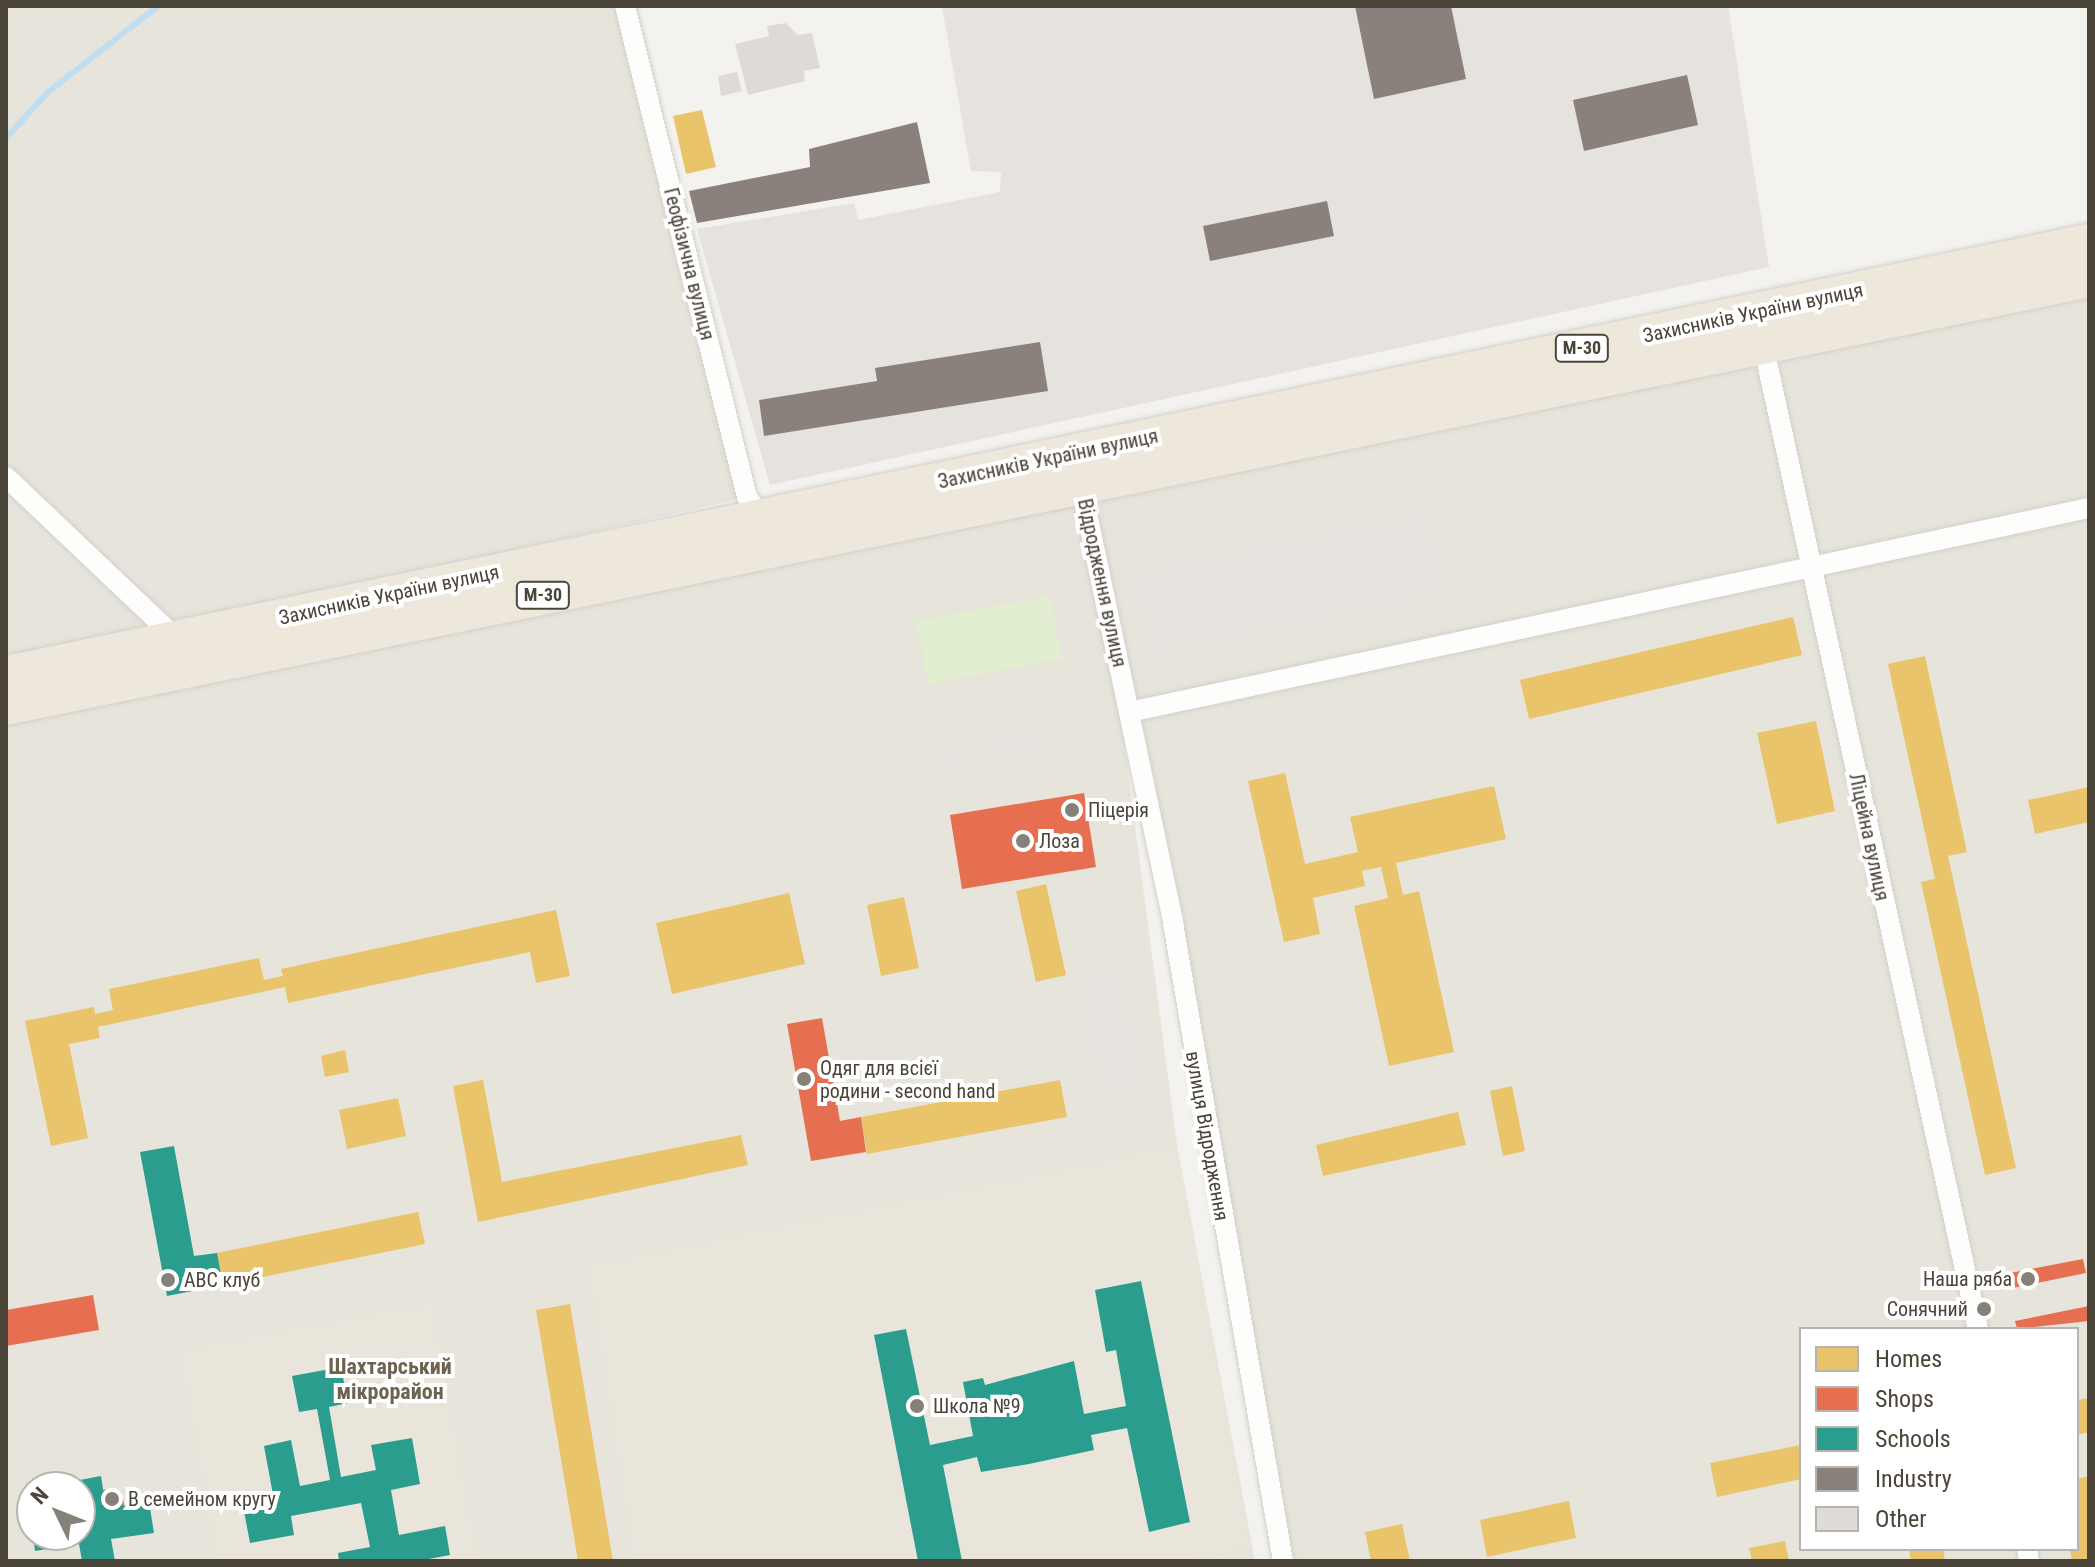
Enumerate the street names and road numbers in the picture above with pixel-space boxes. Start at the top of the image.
street label: Геофізична вулиця [658,185,720,343]
street label: Захисників України вулиця [1641,278,1865,348]
road number: М-30 [1554,334,1610,362]
street label: Захисників України вулиця [936,424,1160,494]
street label: Відродження вулиця [1072,497,1132,669]
street label: Захисників України вулиця [277,560,501,630]
road number: М-30 [515,581,571,609]
street label: Ліцейна вулиця [1844,771,1894,903]
street label: вулиця Відродження [1180,1049,1234,1223]

